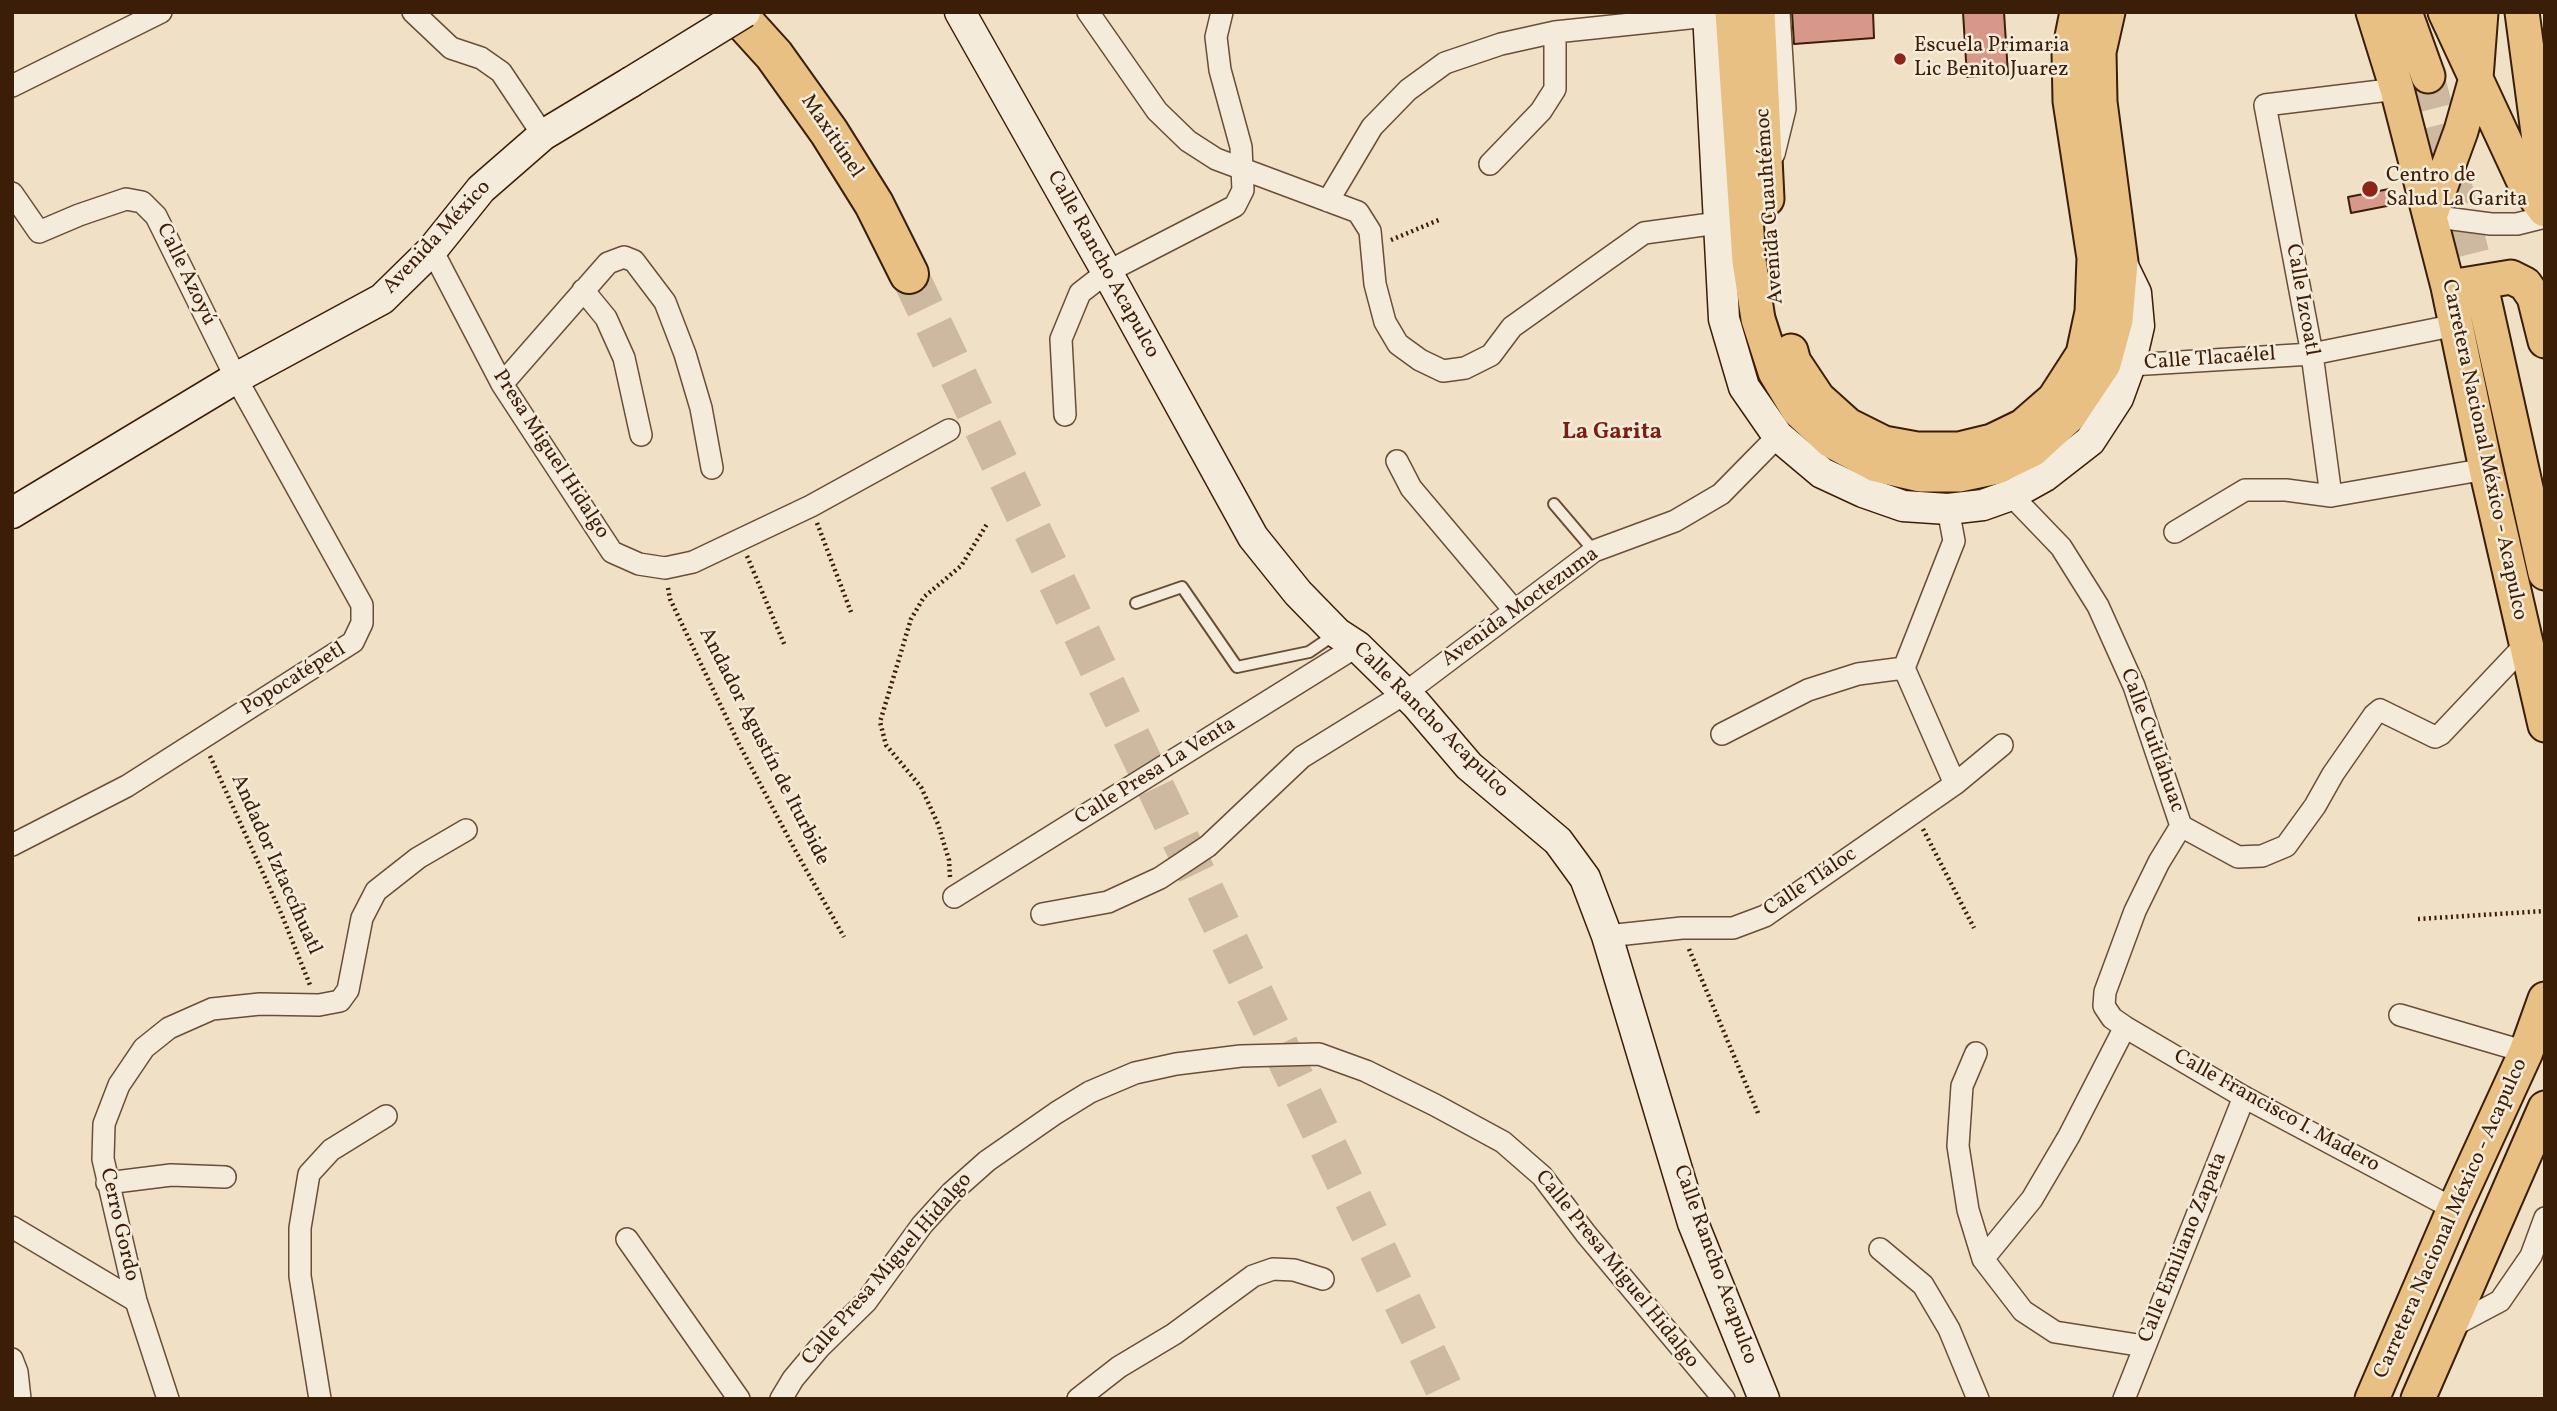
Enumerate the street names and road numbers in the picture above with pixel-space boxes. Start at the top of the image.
street label: Maxitúnel [794,91,868,183]
street label: Avenida Cuauhtémoc [1752,107,1790,305]
street label: Calle Rancho Acapulco [1040,167,1164,363]
street label: Avenida México [379,176,497,300]
street label: Calle Azoyú [149,220,221,330]
street label: Calle Izcoatl [2279,242,2323,358]
street label: Carretera Nacional México - Acapulco [2435,277,2531,623]
street label: Calle Tlacaélel [2143,343,2277,377]
street label: Presa Miguel Hidalgo [486,366,614,544]
street label: Avenida Moctezuma [1438,543,1604,673]
street label: Andador Agustín de Iturbide [692,624,834,870]
street label: Popocatépetl [237,638,351,722]
street label: Calle Rancho Acapulco [1347,638,1513,804]
street label: Calle Cuitláhuac [2113,666,2189,816]
street label: Calle Presa La Venta [1071,712,1241,832]
street label: Andador Iztaccíhuatl [224,771,326,959]
street label: Calle Tláloc [1760,843,1862,923]
street label: Calle Francisco I. Madero [2169,1045,2383,1179]
street label: Carretera Nacional México - Acapulco [2370,1055,2534,1383]
street label: Calle Emiliano Zapata [2134,1149,2234,1347]
street label: Calle Rancho Acapulco [1666,1162,1762,1368]
street label: Cerro Gordo [93,1166,143,1284]
street label: Calle Presa Miguel Hidalgo [1528,1166,1704,1374]
street label: Calle Presa Miguel Hidalgo [797,1169,979,1371]

